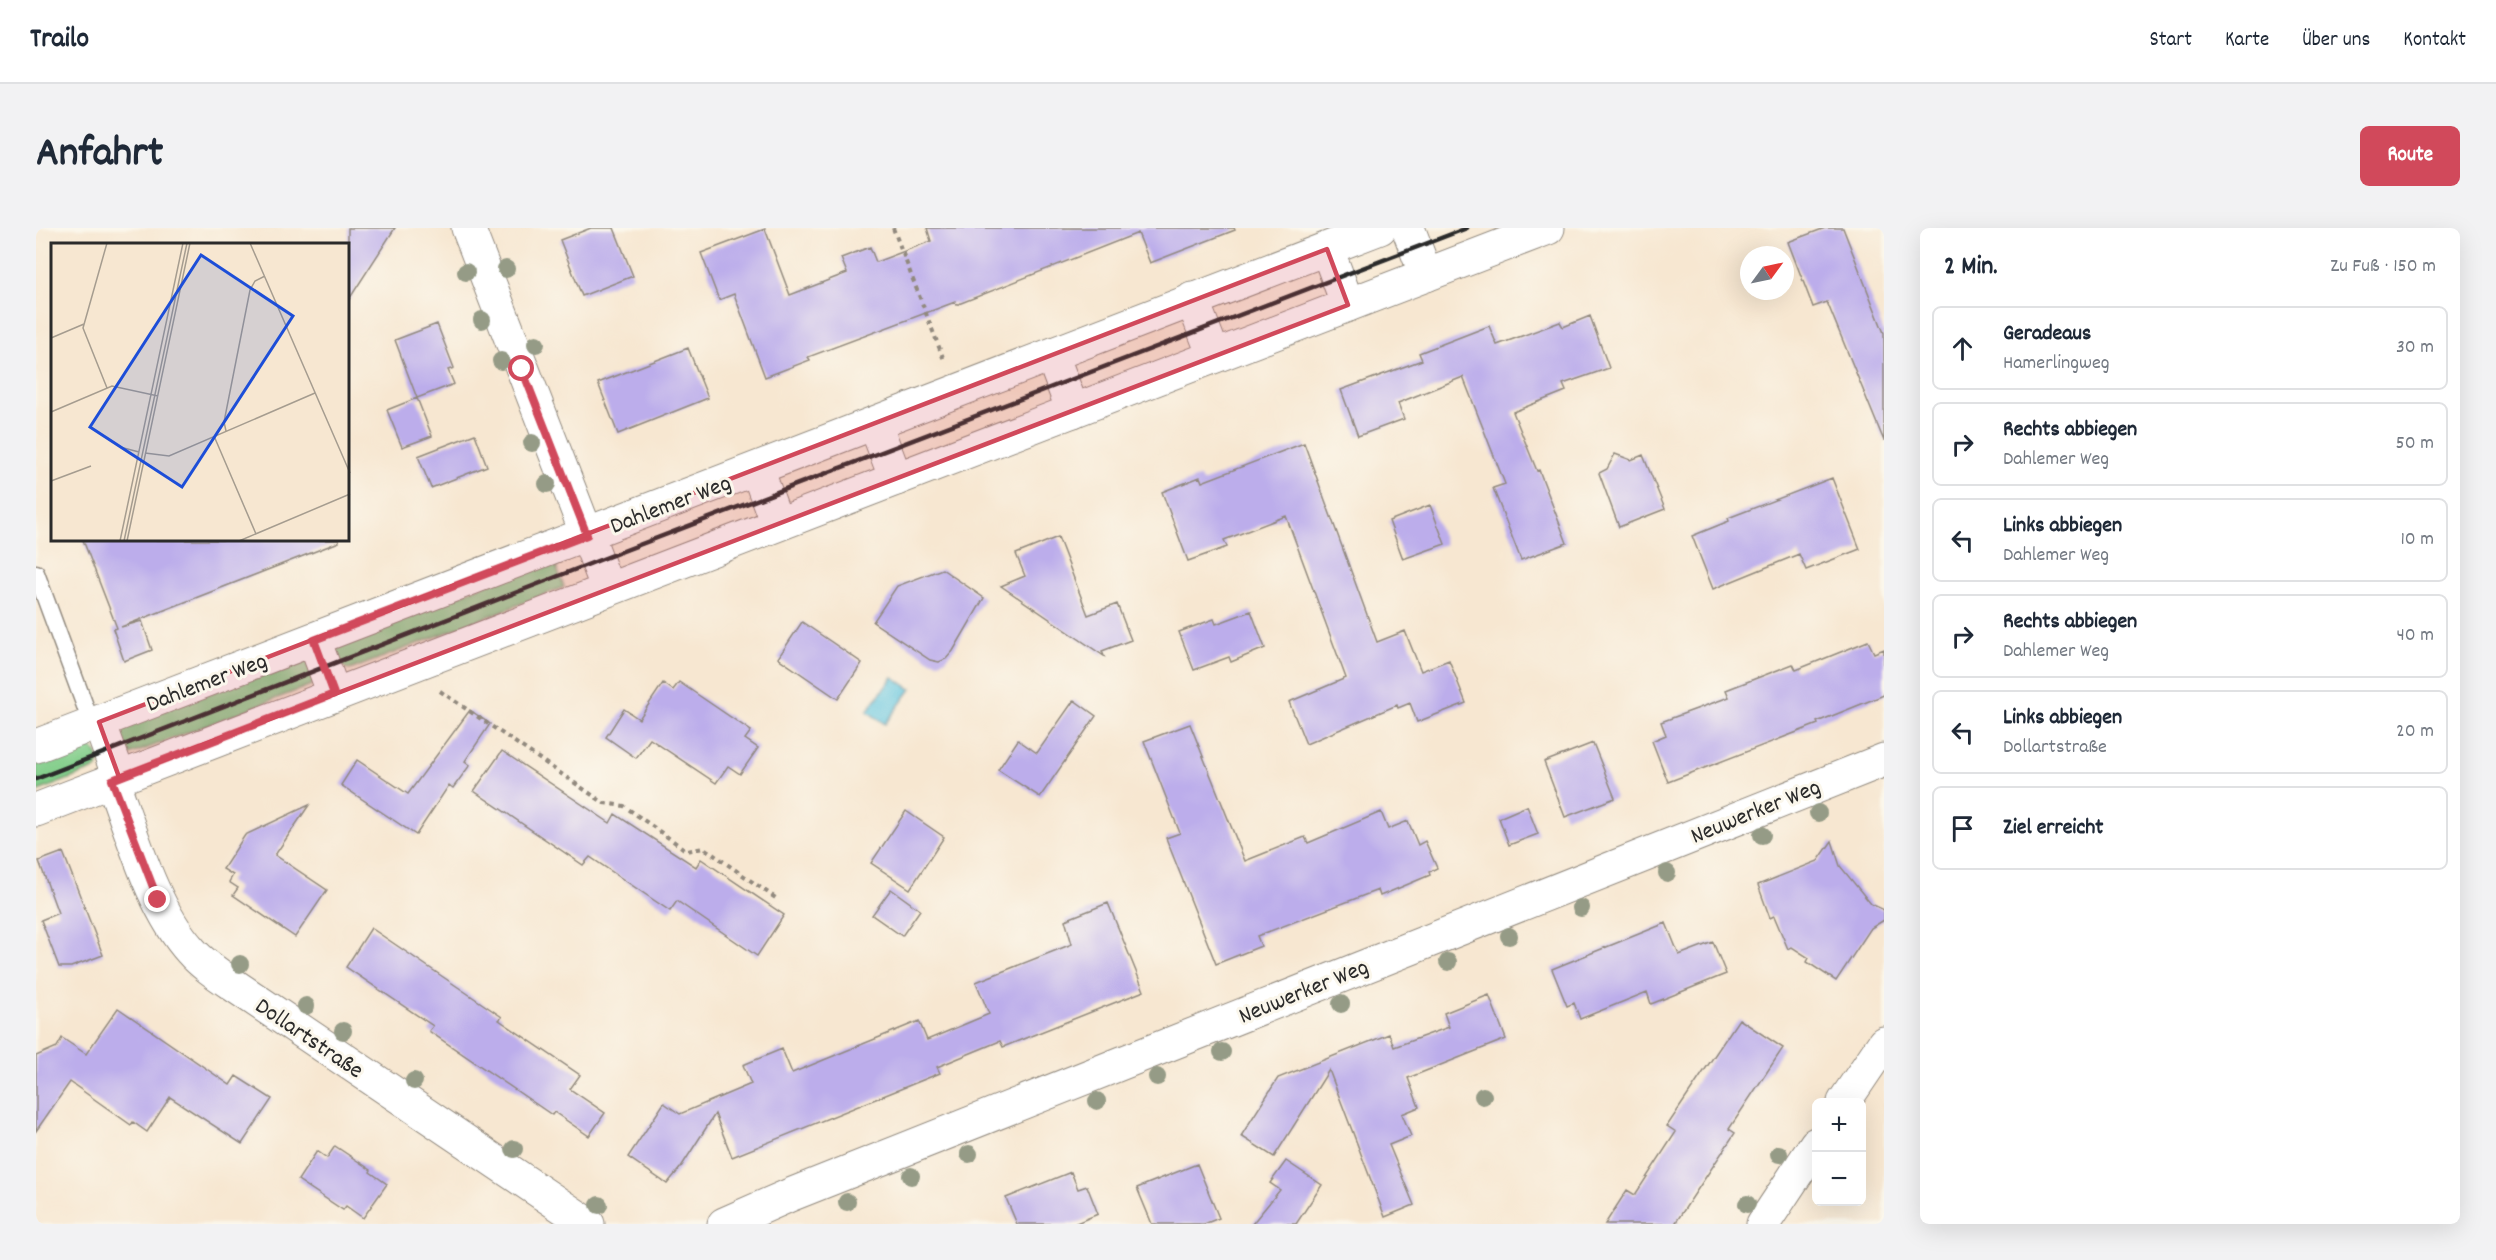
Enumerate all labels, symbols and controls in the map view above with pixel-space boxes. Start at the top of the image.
text: Trailo [30,21,89,61]
text: Start [2150,26,2192,56]
text: Karte [2225,26,2269,56]
text: Über uns [2302,26,2370,56]
text: Kontakt [2403,26,2466,56]
text: Anfahrt [36,126,163,186]
button: Route [2360,126,2460,186]
inset map [51,243,350,542]
north arrow [1740,246,1794,300]
text: 2 Min. [1944,249,1998,286]
text: Zu Fuß · 150 m [2330,253,2436,281]
text: Geradeaus [2003,319,2091,350]
icon: ahead [1946,332,1979,365]
text: 30 m [2396,334,2434,362]
text: Hamerlingweg [2003,350,2109,378]
route start [508,355,534,381]
text: Rechts abbiegen [2003,415,2137,446]
icon: right [1946,428,1979,461]
text: 50 m [2396,430,2434,458]
text: Dahlemer Weg [2003,446,2109,474]
street label: Dahlemer Weg [606,467,737,544]
text: Links abbiegen [2003,511,2122,542]
icon: left [1946,524,1979,557]
text: 10 m [2400,526,2434,554]
text: Dahlemer Weg [2003,542,2109,570]
text: Rechts abbiegen [2003,607,2137,638]
icon: right [1946,620,1979,653]
text: 40 m [2396,622,2434,650]
text: Dahlemer Weg [2003,638,2109,666]
street label: Dahlemer Weg [142,645,273,722]
text: Links abbiegen [2003,703,2122,734]
icon: left [1946,716,1979,749]
text: 20 m [2396,718,2434,746]
text: Dollartstraße [2003,734,2107,762]
street label: Neuwerker Weg [1686,771,1826,854]
icon: arrive [1946,812,1979,845]
text: Ziel erreicht [2003,813,2103,844]
route end [144,886,170,912]
street label: Neuwerker Weg [1234,951,1374,1034]
street label: Dollartstraße [247,991,369,1088]
map controls [1812,1098,1866,1206]
button: + [1812,1098,1866,1152]
button: − [1812,1152,1866,1206]

